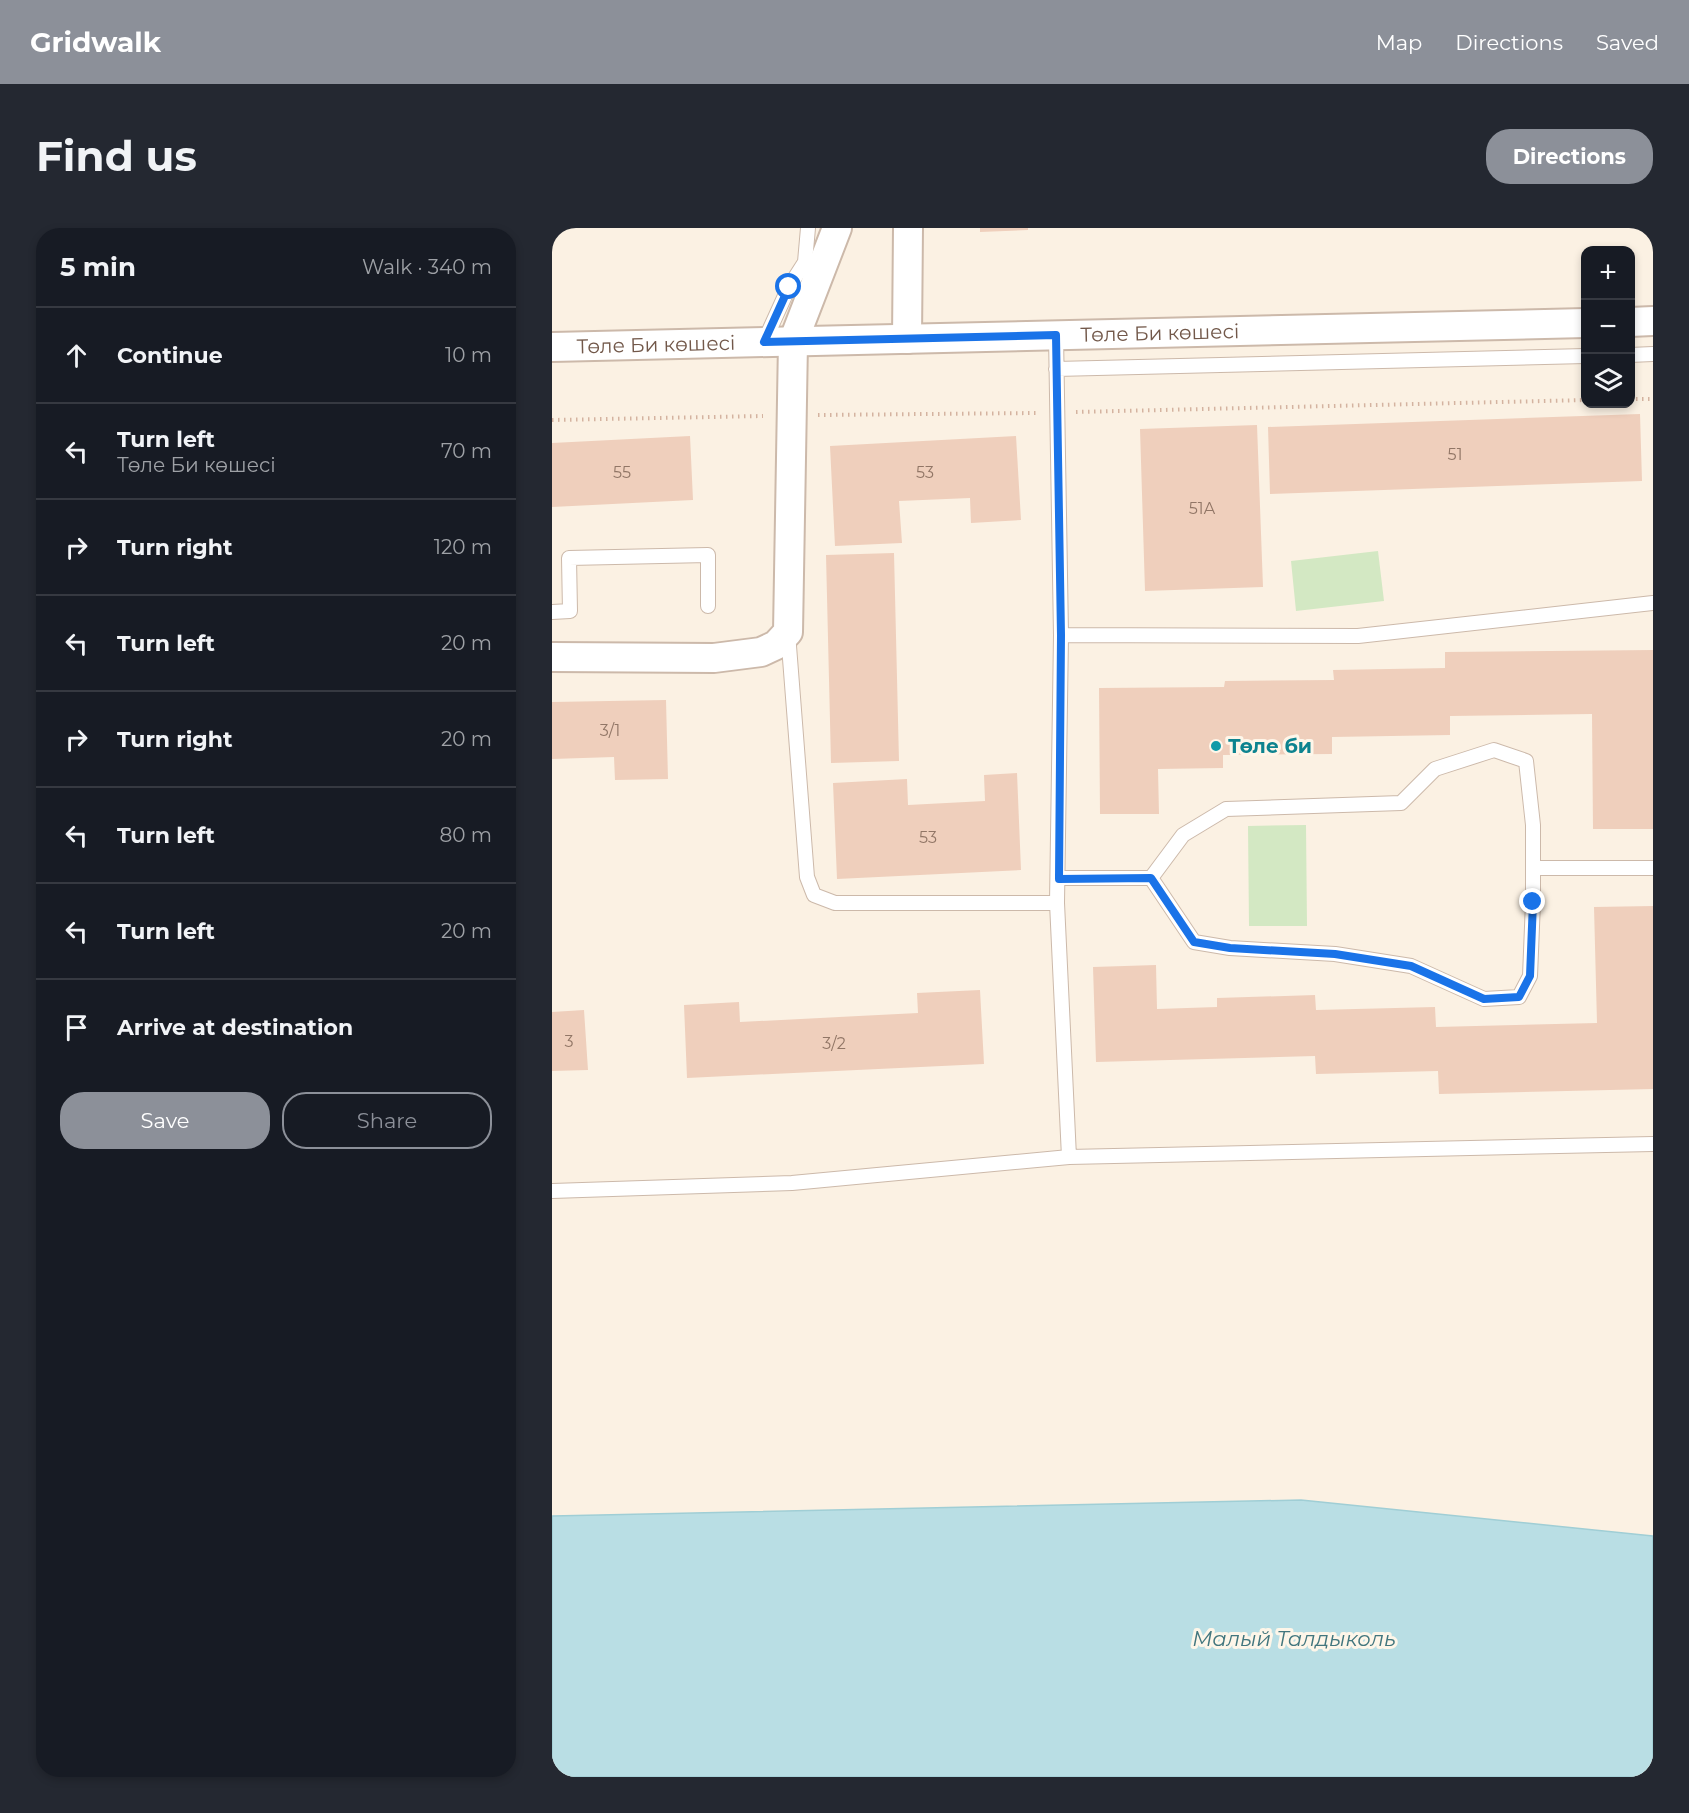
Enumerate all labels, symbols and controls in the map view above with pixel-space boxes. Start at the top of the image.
text: Gridwalk [30,25,161,59]
text: Map [1376,30,1422,55]
text: Directions [1455,30,1563,55]
text: Saved [1596,30,1659,55]
button: Directions [1486,129,1653,184]
text: Find us [36,130,197,182]
map controls [1581,246,1635,408]
button: + [1581,246,1635,300]
text: 5 min [60,251,136,283]
text: Walk · 340 m [362,255,492,279]
route start [775,273,801,299]
button: − [1581,300,1635,354]
street label: Төле Би көшесі [1080,319,1240,347]
street label: Төле Би көшесі [576,331,736,358]
icon: ahead [60,339,93,372]
text: Continue [117,342,223,369]
text: 10 m [445,343,492,367]
button: layers [1581,354,1635,408]
text: Turn left [117,426,215,453]
icon: left [60,435,93,468]
text: 70 m [441,439,492,463]
house number: 51 [1448,445,1462,464]
text: Төле Би көшесі [117,453,276,477]
house number: 55 [613,463,631,482]
house number: 53 [916,463,934,482]
house number: 51А [1189,499,1215,518]
icon: right [60,531,93,564]
text: Turn right [117,534,232,561]
text: 120 m [434,535,492,559]
icon: left [60,627,93,660]
text: Turn left [117,630,215,657]
text: 20 m [441,631,492,655]
house number: 3/1 [600,721,620,740]
icon: right [60,723,93,756]
text: Turn right [117,726,232,753]
text: 20 m [441,727,492,751]
place label: Төле би [1228,734,1312,758]
marker: Төле би [1209,739,1223,753]
icon: left [60,819,93,852]
text: Turn left [117,822,215,849]
text: 80 m [440,823,492,847]
house number: 53 [919,828,937,847]
route end [1519,888,1545,914]
icon: left [60,915,93,948]
text: Turn left [117,918,215,945]
text: 20 m [441,919,492,943]
icon: arrive [60,1011,93,1044]
text: Arrive at destination [117,1014,353,1041]
house number: 3 [564,1032,574,1051]
house number: 3/2 [822,1034,846,1053]
button: Save [60,1092,270,1149]
button: Share [282,1092,492,1149]
water label: Малый Талдыколь [1192,1626,1396,1651]

